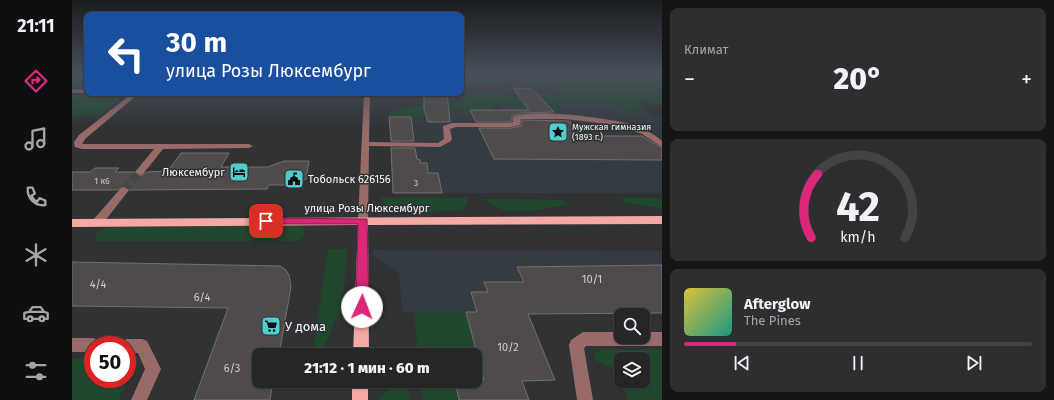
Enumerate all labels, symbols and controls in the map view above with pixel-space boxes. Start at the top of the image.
text: 21:11 [17,15,55,37]
text: 30 m [166,26,227,59]
icon: left [100,28,152,80]
text: Климат [684,42,728,57]
text: улица Розы Люксембург [166,60,371,82]
text: 20° [833,61,883,97]
text: − [684,66,695,93]
text: + [1021,66,1032,93]
icon: directions [22,67,50,95]
place icon: Мужская гимназия (1893 г.) [547,121,569,143]
place label: Мужская гимназия (1893 г.) [572,122,651,142]
icon: music [22,125,50,153]
hotel icon: Люксембург [228,161,250,183]
place label: Люксембург [162,166,225,179]
public building icon: Тобольск 626156 [283,168,305,190]
place label: Тобольск 626156 [308,173,391,186]
house number: 1 к6 [94,176,110,186]
house number: 3 [414,178,418,188]
text: 42 [836,182,880,232]
icon: phone [22,183,50,211]
street label: улица Розы Люксембург [304,202,430,215]
pin [249,204,283,238]
icon: arrive [255,210,277,232]
text: km/h [840,229,876,246]
icon: climate [22,241,50,269]
house number: 10/1 [582,273,602,286]
house number: 4/4 [90,278,106,291]
position arrow [341,286,383,328]
house number: 6/4 [194,291,210,304]
text: Afterglow [744,295,810,313]
icon: car [22,299,50,327]
map controls [614,308,650,388]
button: search [614,308,650,344]
text: The Pines [744,313,801,328]
supermarket icon: У дома [260,315,282,337]
place label: У дома [285,319,326,334]
speed limit sign: 50 [84,336,136,388]
house number: 10/2 [497,341,519,354]
button: layers [614,352,650,388]
icon: previous [731,352,753,374]
icon: pause [847,352,869,374]
icon: next [963,352,985,374]
icon: filters [22,357,50,385]
text: 21:12 · 1 мин · 60 m [304,359,430,377]
house number: 6/3 [224,362,240,375]

